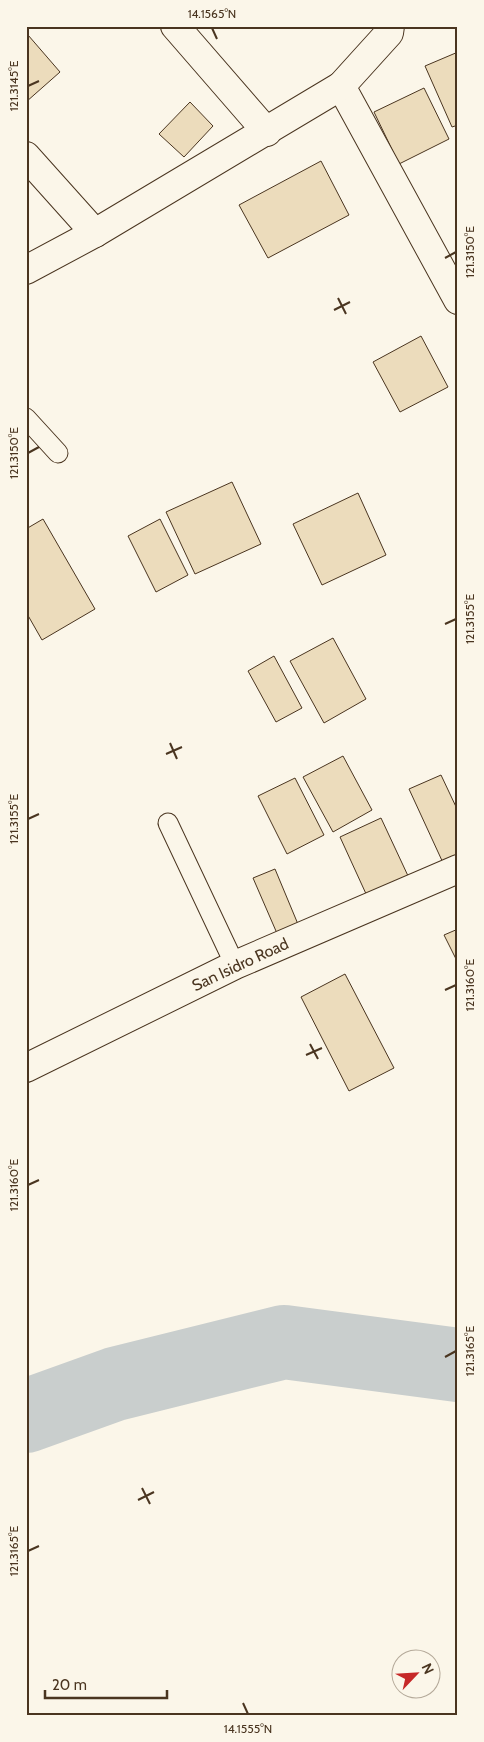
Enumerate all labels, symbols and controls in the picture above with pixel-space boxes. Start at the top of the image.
text: 14.1565°N [188,6,236,21]
text: 121.3145°E [6,60,21,111]
text: 121.3150°E [462,226,477,278]
text: 121.3150°E [6,427,21,479]
text: 121.3155°E [462,594,477,644]
text: 121.3155°E [6,794,21,844]
street label: San Isidro Road [189,934,292,995]
text: 121.3160°E [462,958,477,1011]
text: 121.3160°E [6,1158,21,1211]
text: 121.3165°E [462,1325,477,1376]
text: 121.3165°E [6,1525,21,1576]
north arrow [392,1650,442,1700]
text: N [418,1660,438,1677]
scale bar [45,1667,168,1699]
text: 20 m [52,1676,87,1694]
text: 14.1555°N [224,1721,272,1736]

